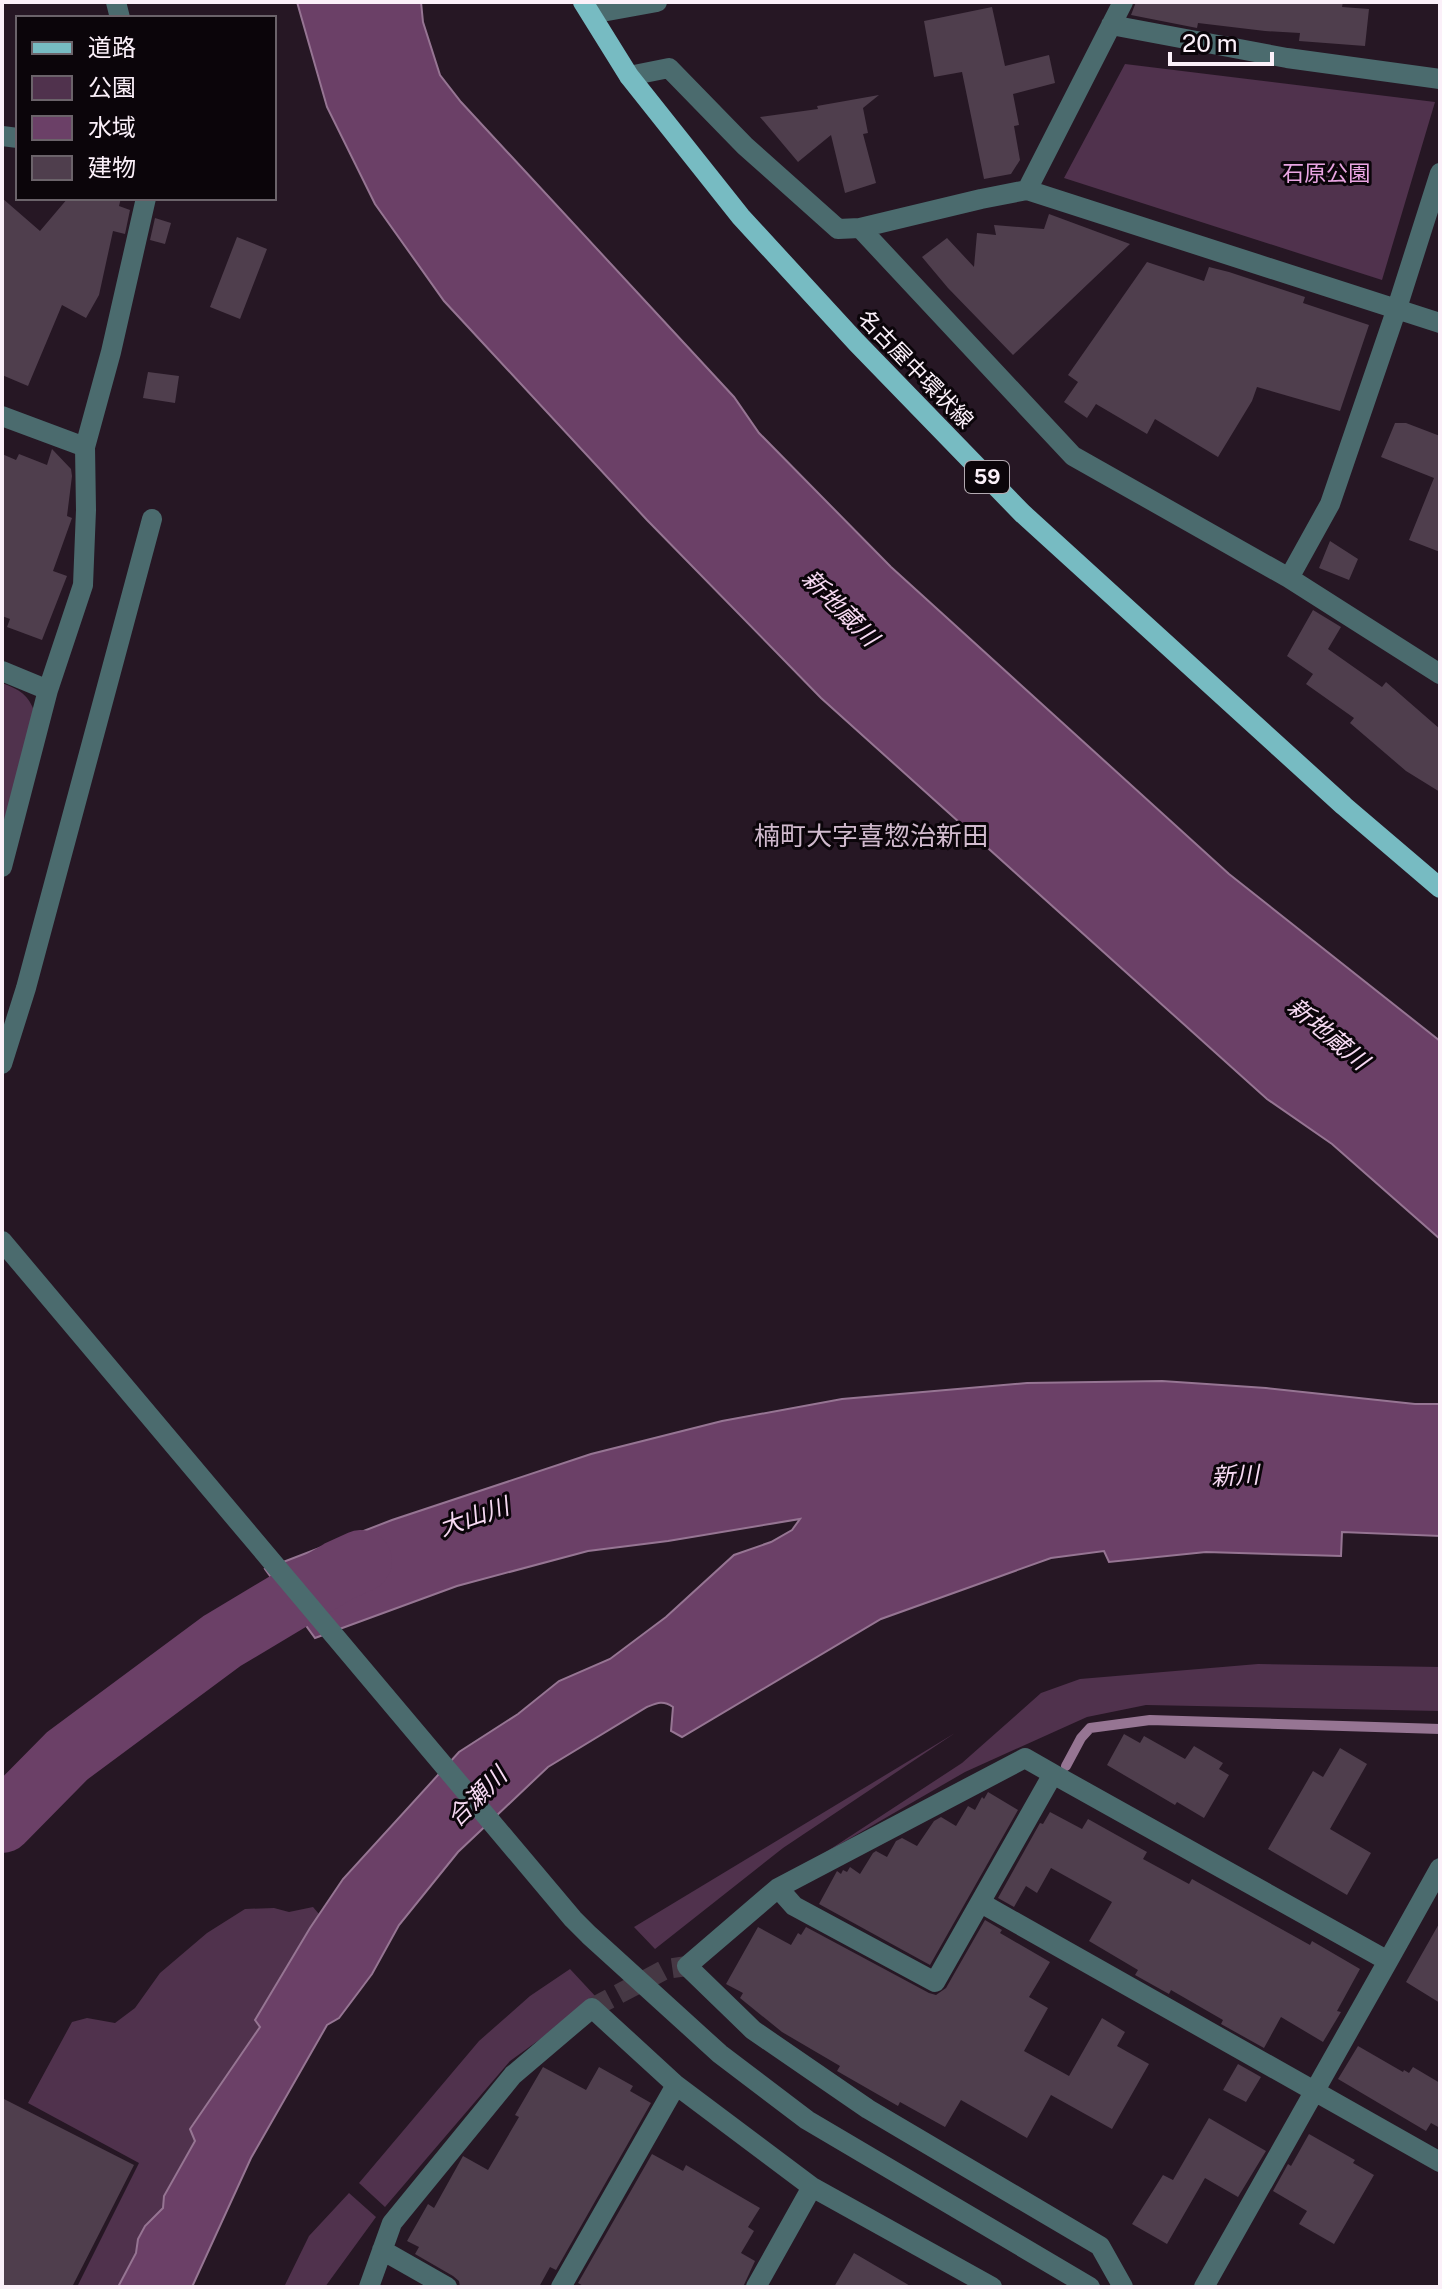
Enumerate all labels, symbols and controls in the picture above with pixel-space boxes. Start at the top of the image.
legend [16,16,276,200]
scale bar [1170,16,1272,66]
text: 20 m [1182,29,1238,57]
text: 道路 [88,33,136,61]
text: 公園 [88,73,136,101]
text: 水域 [88,113,136,141]
text: 建物 [88,153,136,181]
park label: 石原公園 [1282,160,1370,186]
street label: 名古屋中環状線 [853,305,979,433]
road number: 59 [965,461,1009,493]
water label: 新地蔵川 [797,563,887,653]
district label: 楠町大字喜惣治新田 [754,820,988,851]
water label: 新地蔵川 [1283,992,1377,1077]
water label: 新川 [1210,1460,1263,1490]
water label: 大山川 [435,1490,515,1541]
water label: 合瀬川 [441,1759,514,1832]

